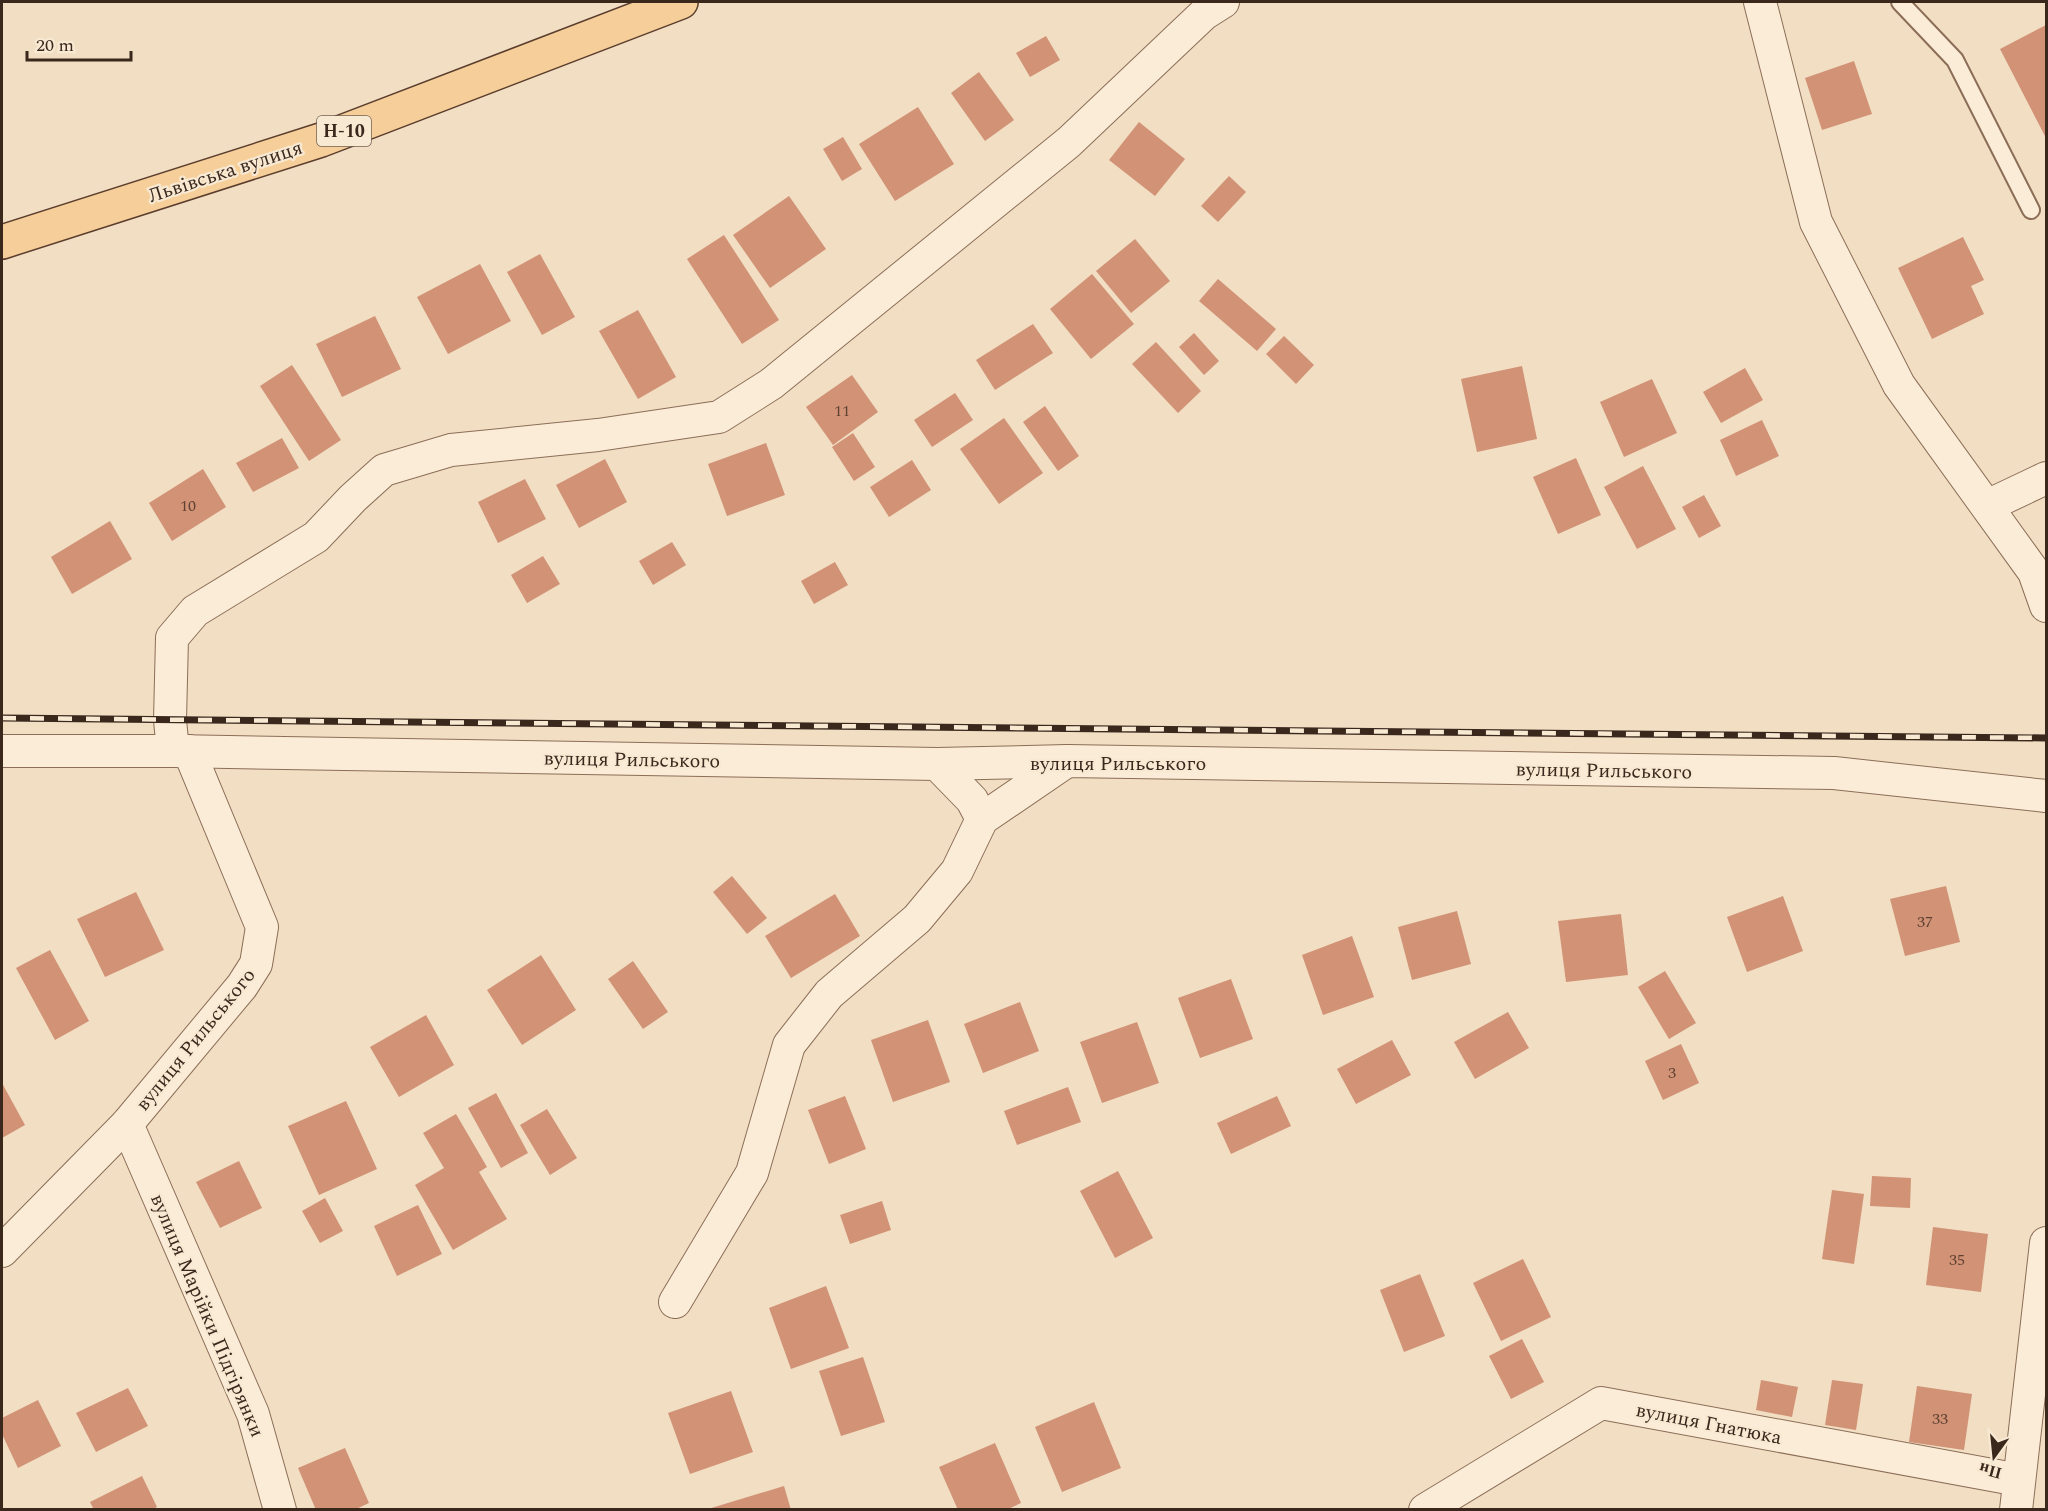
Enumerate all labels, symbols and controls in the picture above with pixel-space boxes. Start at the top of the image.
scale bar [27,24,130,62]
text: 20 m [36,32,74,59]
road number: Н-10 [317,116,371,146]
street label: Львівська вулиця [144,133,306,211]
house number: 11 [834,399,850,423]
house number: 10 [180,494,196,518]
street label: вулиця Рильського [543,743,721,777]
street label: вулиця Рильського [1030,749,1206,779]
street label: вулиця Рильського [1515,754,1693,788]
house number: 37 [1917,910,1933,934]
street label: вулиця Рильського [129,962,263,1118]
house number: 3 [1668,1061,1676,1085]
street label: вулиця Марійки Підгірянки [142,1189,272,1442]
house number: 35 [1949,1248,1965,1272]
street label: вулиця Гнатюка [1633,1395,1785,1453]
house number: 33 [1932,1407,1948,1431]
north arrow [1964,1427,2024,1487]
text: Пн [1976,1456,2005,1485]

